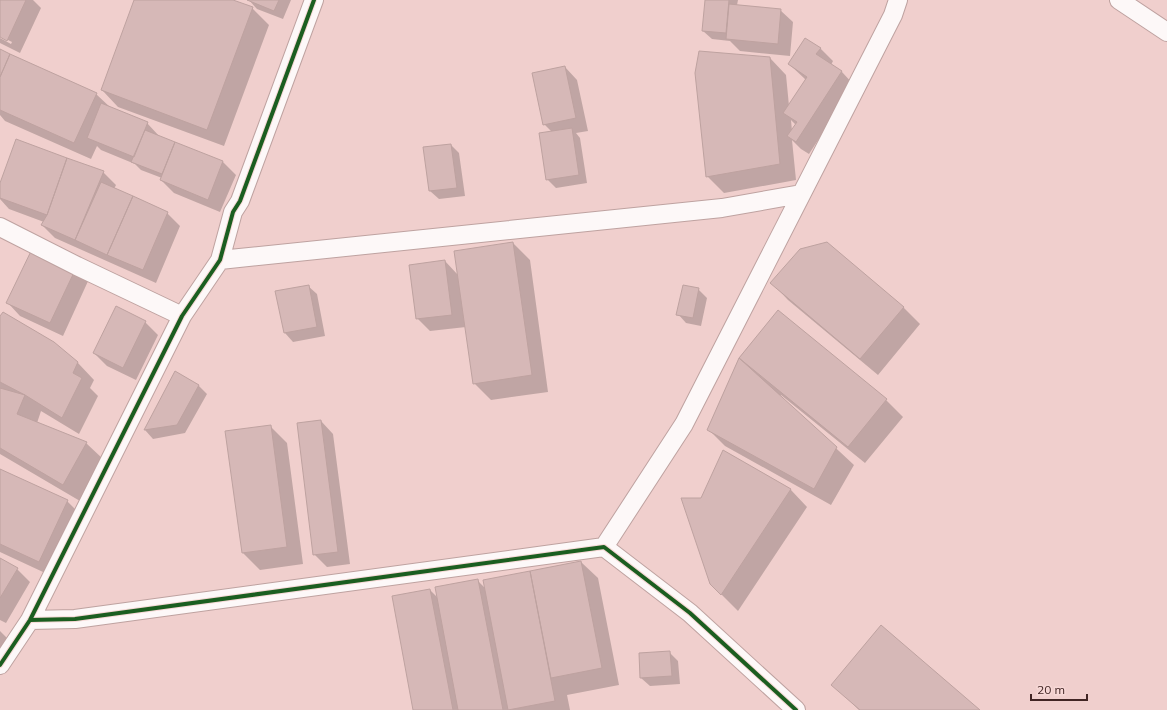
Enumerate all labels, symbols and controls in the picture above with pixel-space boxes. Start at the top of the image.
scale bar [1031,676,1087,702]
text: 20 m [1037,682,1065,697]

